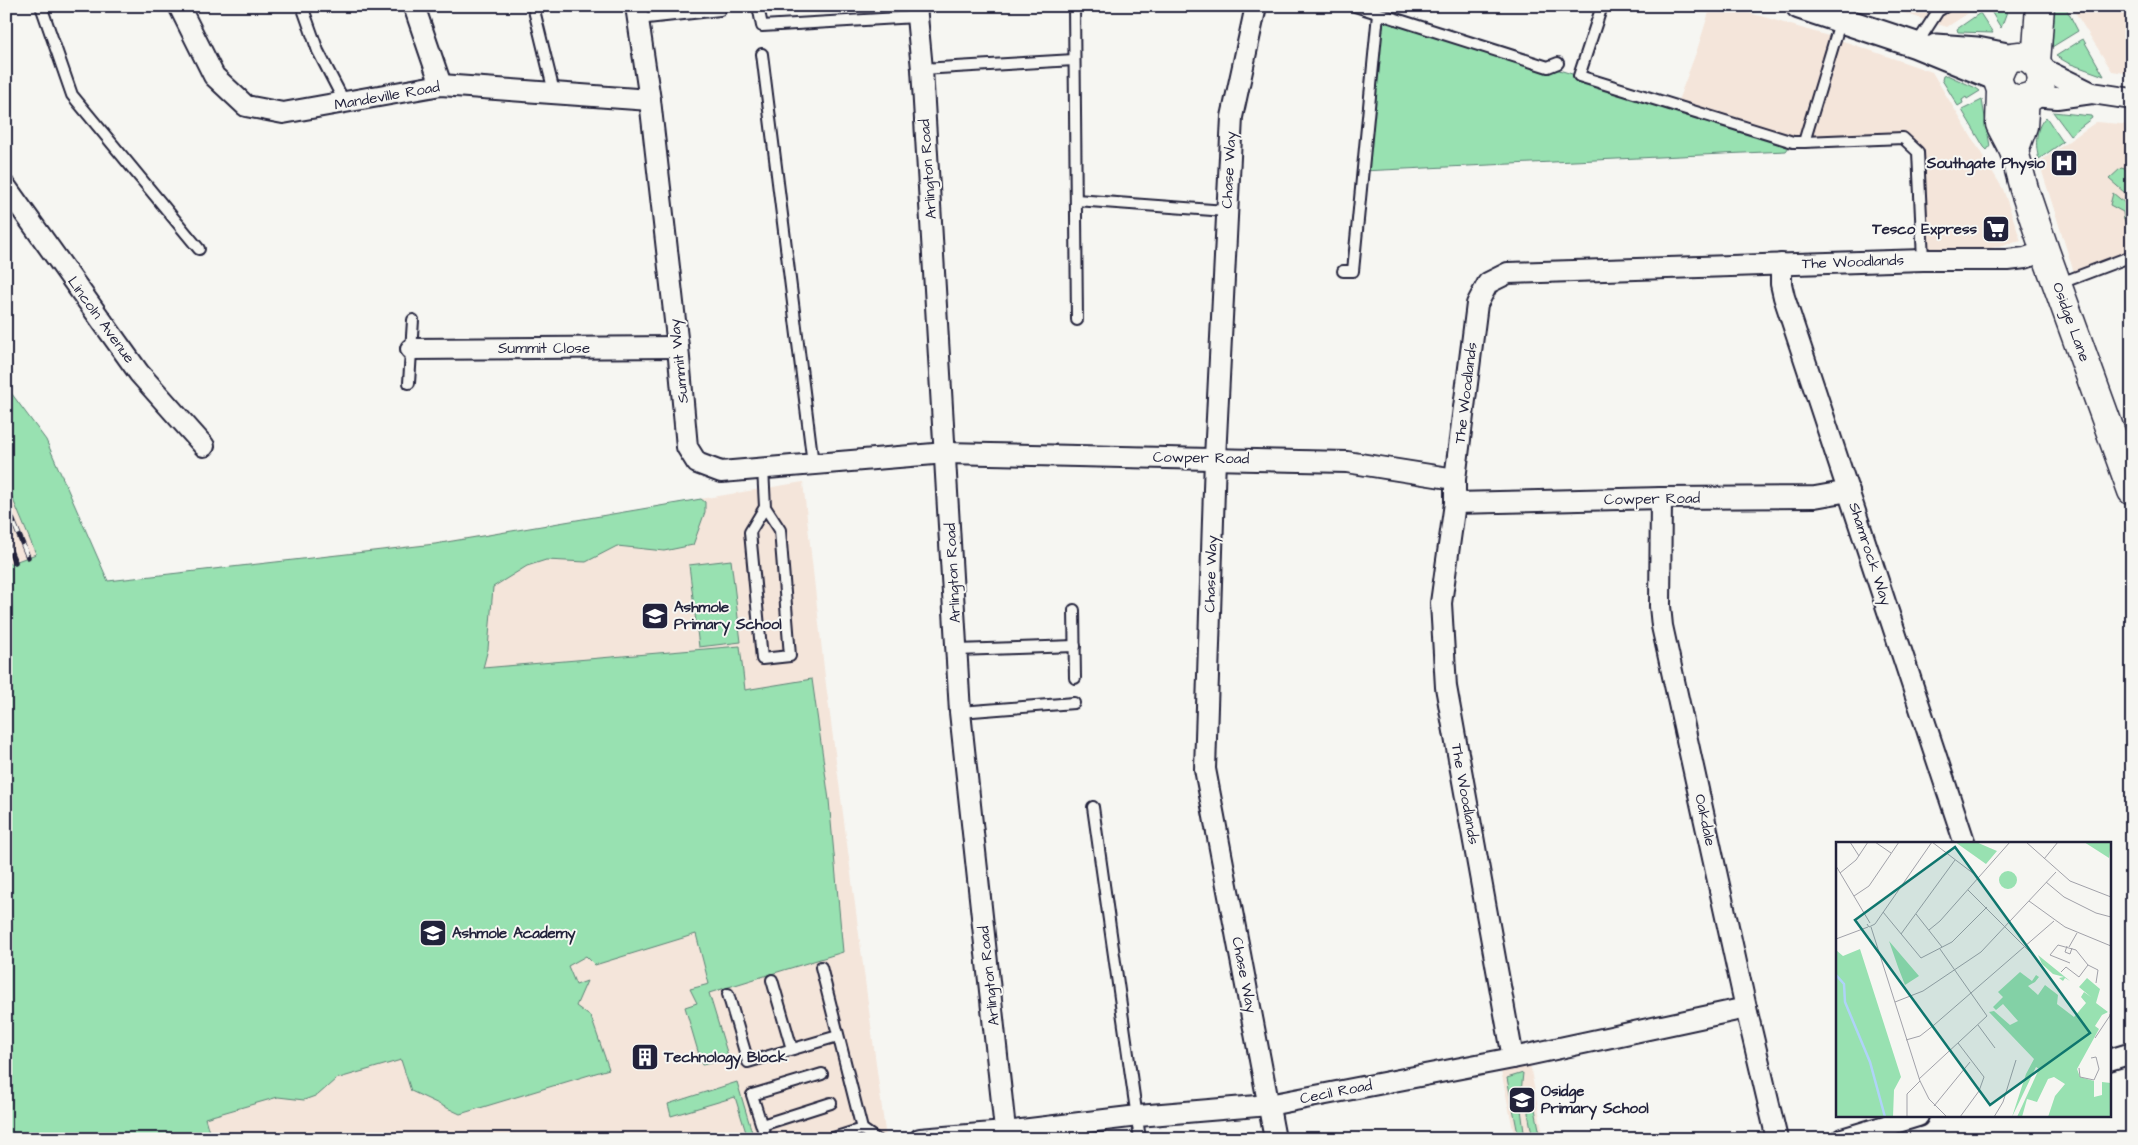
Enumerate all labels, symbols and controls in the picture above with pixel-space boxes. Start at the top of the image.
street label: Mandeville Road [333,76,442,116]
street label: Arlington Road [914,118,943,220]
street label: Chase Way [1216,131,1243,209]
hospital icon: Southgate Physio [2049,148,2079,178]
place label: Southgate Physio [1926,153,2046,176]
supermarket icon: Tesco Express [1981,214,2011,244]
place label: Tesco Express [1871,219,1977,240]
street label: The Woodlands [1802,250,1905,274]
street label: Lincoln Avenue [62,272,140,368]
street label: Osidge Lane [2046,279,2095,365]
street label: Summit Way [664,318,695,404]
street label: Summit Close [498,338,590,359]
street label: The Woodlands [1449,340,1483,445]
street label: Cowper Road [1153,447,1250,469]
street label: Cowper Road [1604,488,1701,510]
street label: Shamrock Way [1842,500,1897,609]
street label: Arlington Road [940,522,967,624]
street label: Chase Way [1199,535,1224,613]
place label: Ashmole Primary School [674,597,782,636]
school or university icon: Ashmole Primary School [640,601,670,631]
street label: The Woodlands [1446,742,1484,847]
street label: Oakdale [1689,792,1721,848]
inset map [1836,842,2110,1118]
school or university icon: Ashmole Academy [418,918,448,948]
place label: Ashmole Academy [452,923,576,945]
street label: Arlington Road [973,925,1006,1027]
street label: Chase Way [1225,935,1262,1015]
building icon: Technology Block [630,1042,660,1072]
place label: Technology Block [663,1047,788,1070]
street label: Cecil Road [1298,1075,1374,1109]
place label: Osidge Primary School [1541,1081,1649,1120]
school or university icon: Osidge Primary School [1507,1085,1537,1115]

